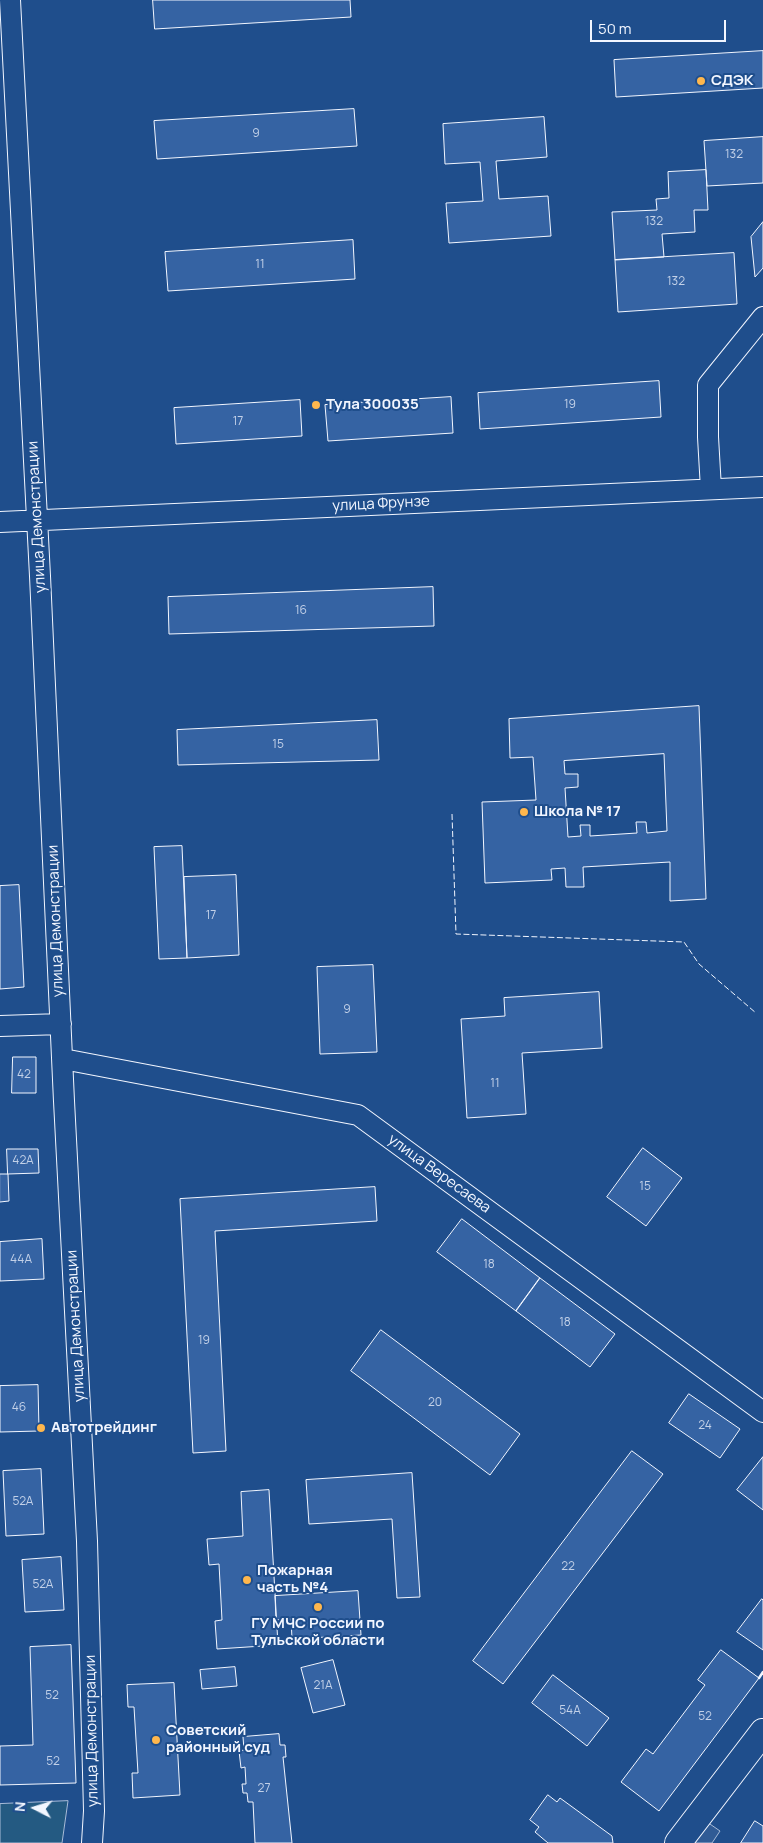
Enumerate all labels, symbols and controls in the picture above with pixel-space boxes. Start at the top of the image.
scale bar [593,10,729,42]
text: 50 m [598,18,632,39]
place label: СДЭК [711,72,754,90]
marker: СДЭК [695,75,707,87]
house number: 9 [252,127,260,141]
house number: 132 [725,148,743,162]
house number: 132 [645,215,663,229]
house number: 11 [255,258,265,272]
house number: 132 [667,275,685,289]
place label: Тула 300035 [326,396,419,414]
house number: 19 [564,398,576,412]
marker: Тула 300035 [310,399,322,411]
house number: 17 [233,415,243,429]
street label: улица Демонстрации [24,440,50,594]
street label: улица Фрунзе [332,492,430,516]
house number: 16 [295,604,307,618]
house number: 15 [272,738,284,752]
place label: Школа № 17 [534,803,621,821]
marker: Школа № 17 [518,806,530,818]
street label: улица Демонстрации [44,845,68,997]
house number: 17 [206,909,216,923]
house number: 9 [343,1003,351,1017]
house number: 42 [17,1068,31,1082]
house number: 11 [490,1077,500,1091]
street label: улица Вересаева [384,1131,494,1217]
house number: 42А [12,1154,34,1168]
house number: 15 [639,1180,651,1194]
street label: улица Демонстрации [63,1249,89,1403]
house number: 44А [10,1253,32,1267]
house number: 18 [483,1258,495,1272]
house number: 18 [559,1316,571,1330]
house number: 19 [198,1334,210,1348]
house number: 20 [428,1396,442,1410]
house number: 46 [12,1401,26,1415]
place label: Автотрейдинг [51,1419,157,1437]
house number: 24 [698,1419,712,1433]
marker: Автотрейдинг [35,1422,47,1434]
house number: 52А [13,1495,33,1509]
house number: 22 [561,1560,575,1574]
place label: Пожарная часть №4 [257,1562,333,1597]
marker: Пожарная часть №4 [241,1574,253,1586]
house number: 52А [33,1578,53,1592]
marker: ГУ МЧС России по Тульской области [312,1601,324,1613]
place label: ГУ МЧС России по Тульской области [251,1615,385,1650]
street label: улица Демонстрации [82,1655,102,1807]
house number: 21А [313,1679,333,1693]
house number: 52 [45,1689,59,1703]
house number: 54А [559,1704,581,1718]
house number: 52 [698,1710,712,1724]
place label: Советский районный суд [166,1722,270,1757]
marker: Советский районный суд [150,1734,162,1746]
house number: 52 [46,1755,60,1769]
house number: 27 [258,1782,270,1796]
north arrow [10,1783,60,1833]
text: N [10,1801,29,1812]

